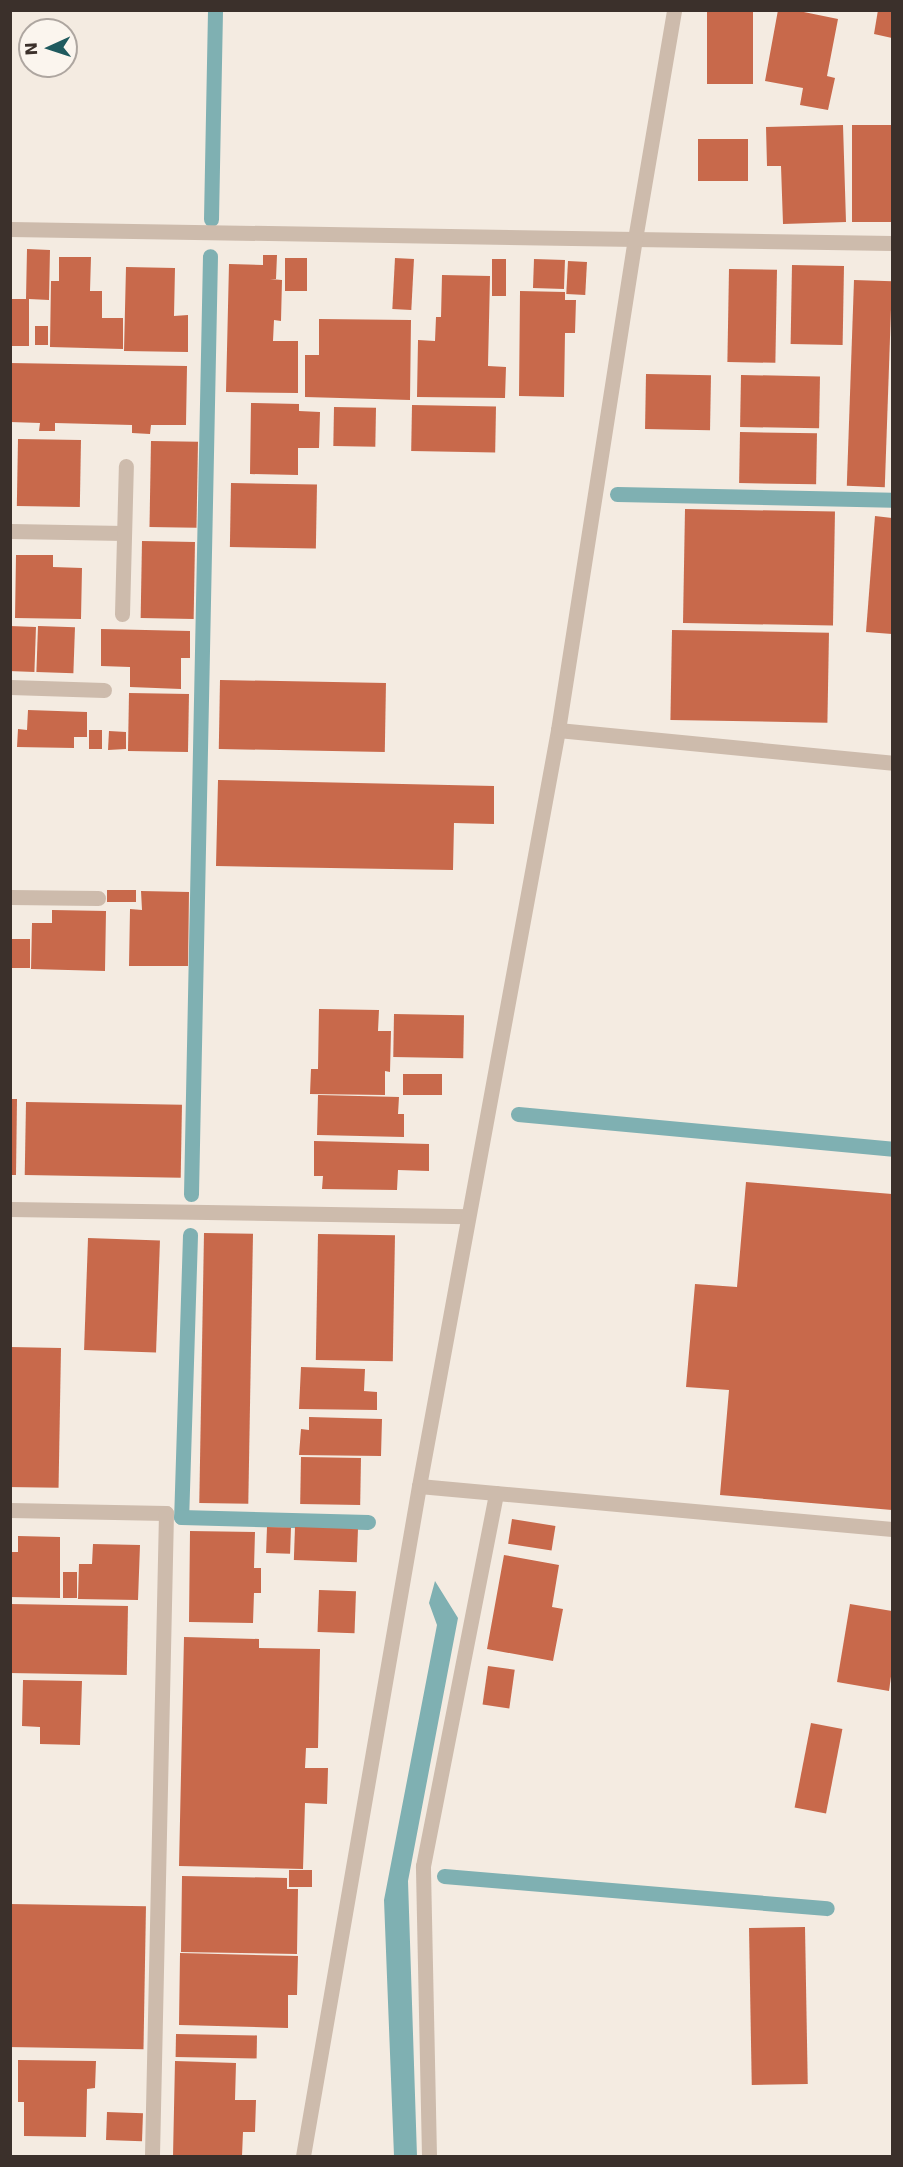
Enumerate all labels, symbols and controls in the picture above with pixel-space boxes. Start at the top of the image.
north arrow [18,18,78,78]
text: N [22,42,41,56]

